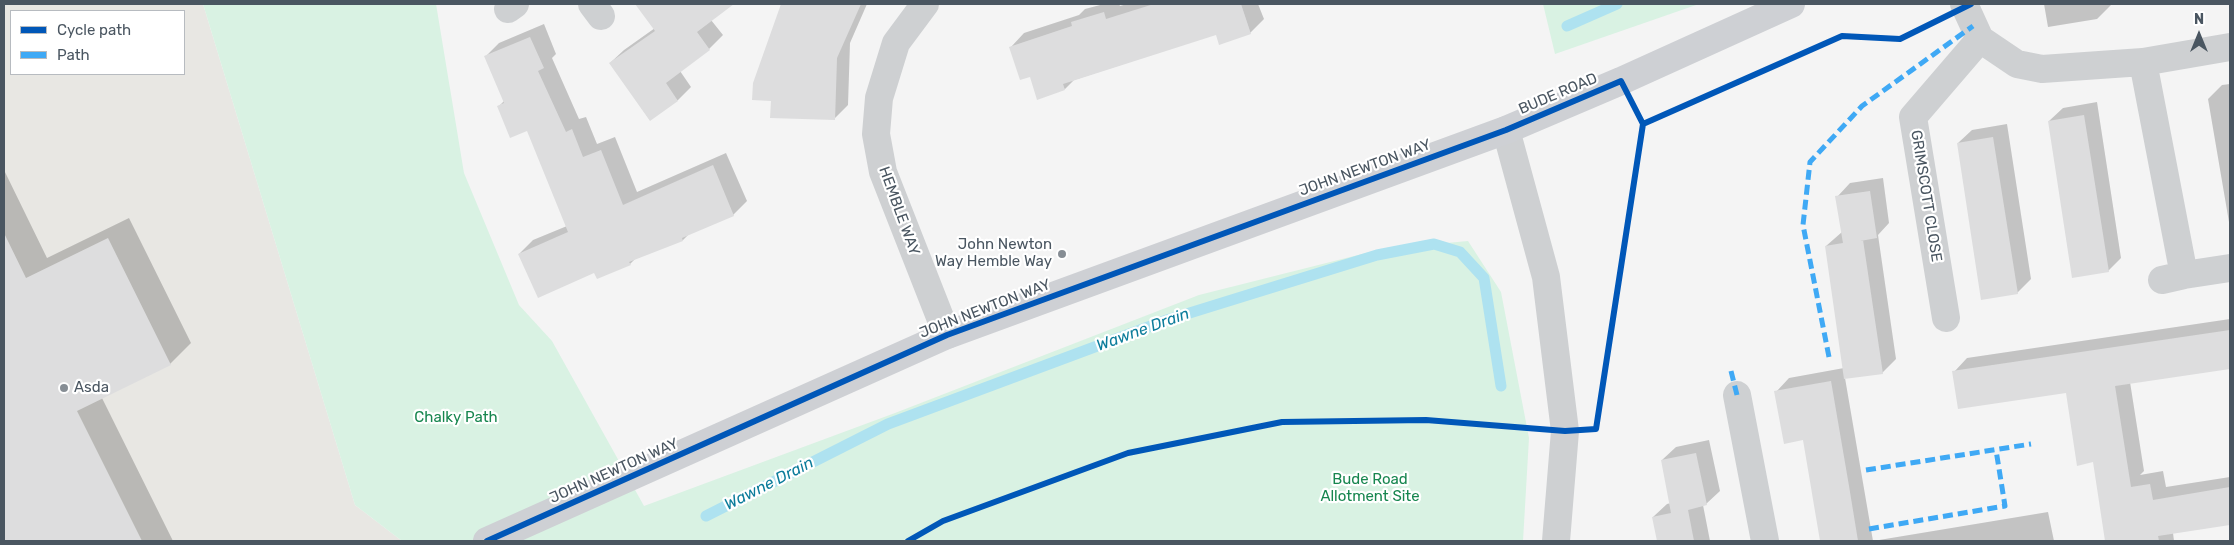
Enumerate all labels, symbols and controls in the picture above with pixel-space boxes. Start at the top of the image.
legend [10,10,185,75]
north arrow [2174,10,2224,60]
text: N [2194,11,2204,28]
text: Cycle path [57,21,131,39]
text: Path [57,46,90,64]
street label: BUDE ROAD [1516,69,1600,119]
street label: GRIMSCOTT CLOSE [1907,129,1945,263]
street label: JOHN NEWTON WAY [1297,136,1433,200]
street label: HEMBLE WAY [875,164,923,258]
place label: John Newton Way Hemble Way [935,236,1052,271]
marker: John Newton Way Hemble Way [1056,248,1068,260]
street label: JOHN NEWTON WAY [917,276,1053,342]
water label: Wawne Drain [1094,304,1192,356]
place label: Asda [74,379,109,397]
marker: Asda [58,382,70,394]
park label: Chalky Path [414,409,498,427]
street label: JOHN NEWTON WAY [547,435,681,507]
water label: Wawne Drain [721,453,817,515]
park label: Bude Road Allotment Site [1320,471,1420,506]

